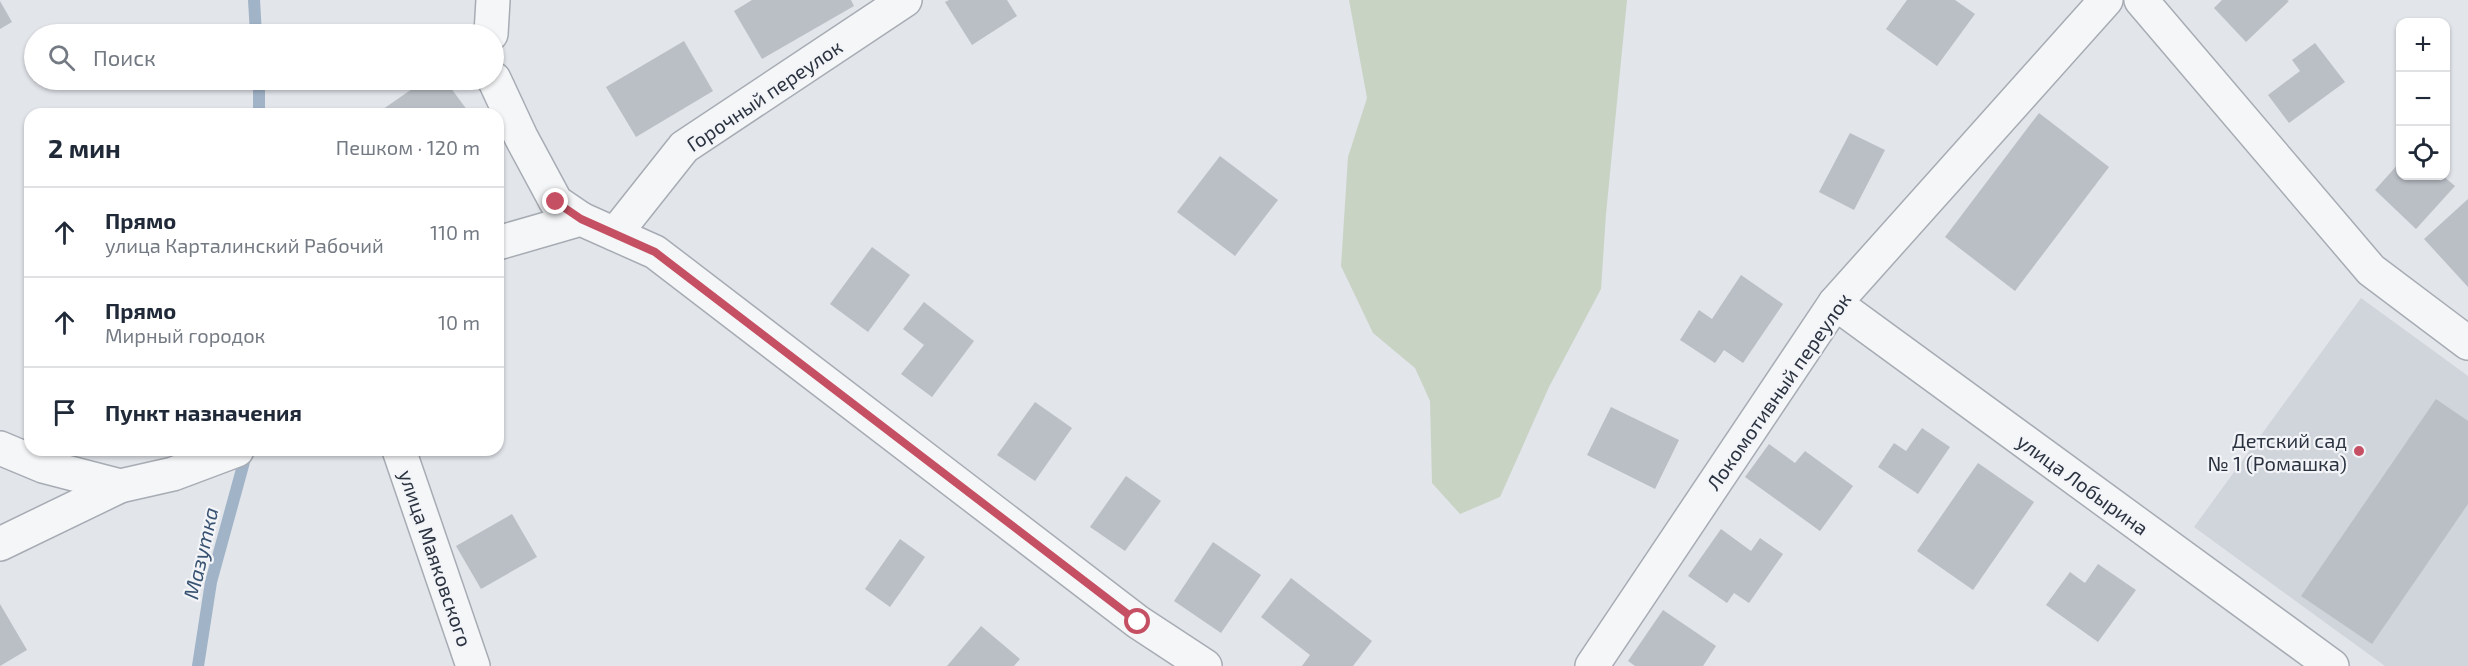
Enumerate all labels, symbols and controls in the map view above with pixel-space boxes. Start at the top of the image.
map controls [2396,18,2450,180]
button: + [2396,18,2450,72]
search box [24,24,504,90]
street label: Горочный переулок [682,34,847,157]
icon: search [45,41,78,74]
text: Поиск [93,44,156,70]
button: − [2396,72,2450,126]
button: locate [2396,126,2450,180]
text: 2 мин [48,132,121,163]
text: Пешком · 120 m [336,135,480,159]
route end [542,188,568,214]
text: Прямо [105,207,176,233]
icon: ahead [48,216,81,249]
text: 110 m [430,220,480,244]
text: улица Карталинский Рабочий [105,233,384,257]
street label: Локомотивный переулок [1701,287,1856,495]
text: Прямо [105,297,176,323]
icon: ahead [48,306,81,339]
text: 10 m [438,310,480,334]
text: Мирный городок [105,323,265,347]
icon: arrive [48,396,81,429]
text: Пункт назначения [105,399,302,425]
street label: улица Лобырина [2012,428,2153,541]
place label: Детский сад № 1 (Ромашка) [2207,428,2347,475]
marker: Детский сад № 1 (Ромашка) [2352,444,2366,458]
street label: улица Маяковского [394,467,478,650]
water label: Мазутка [177,505,223,601]
route start [1124,608,1150,634]

